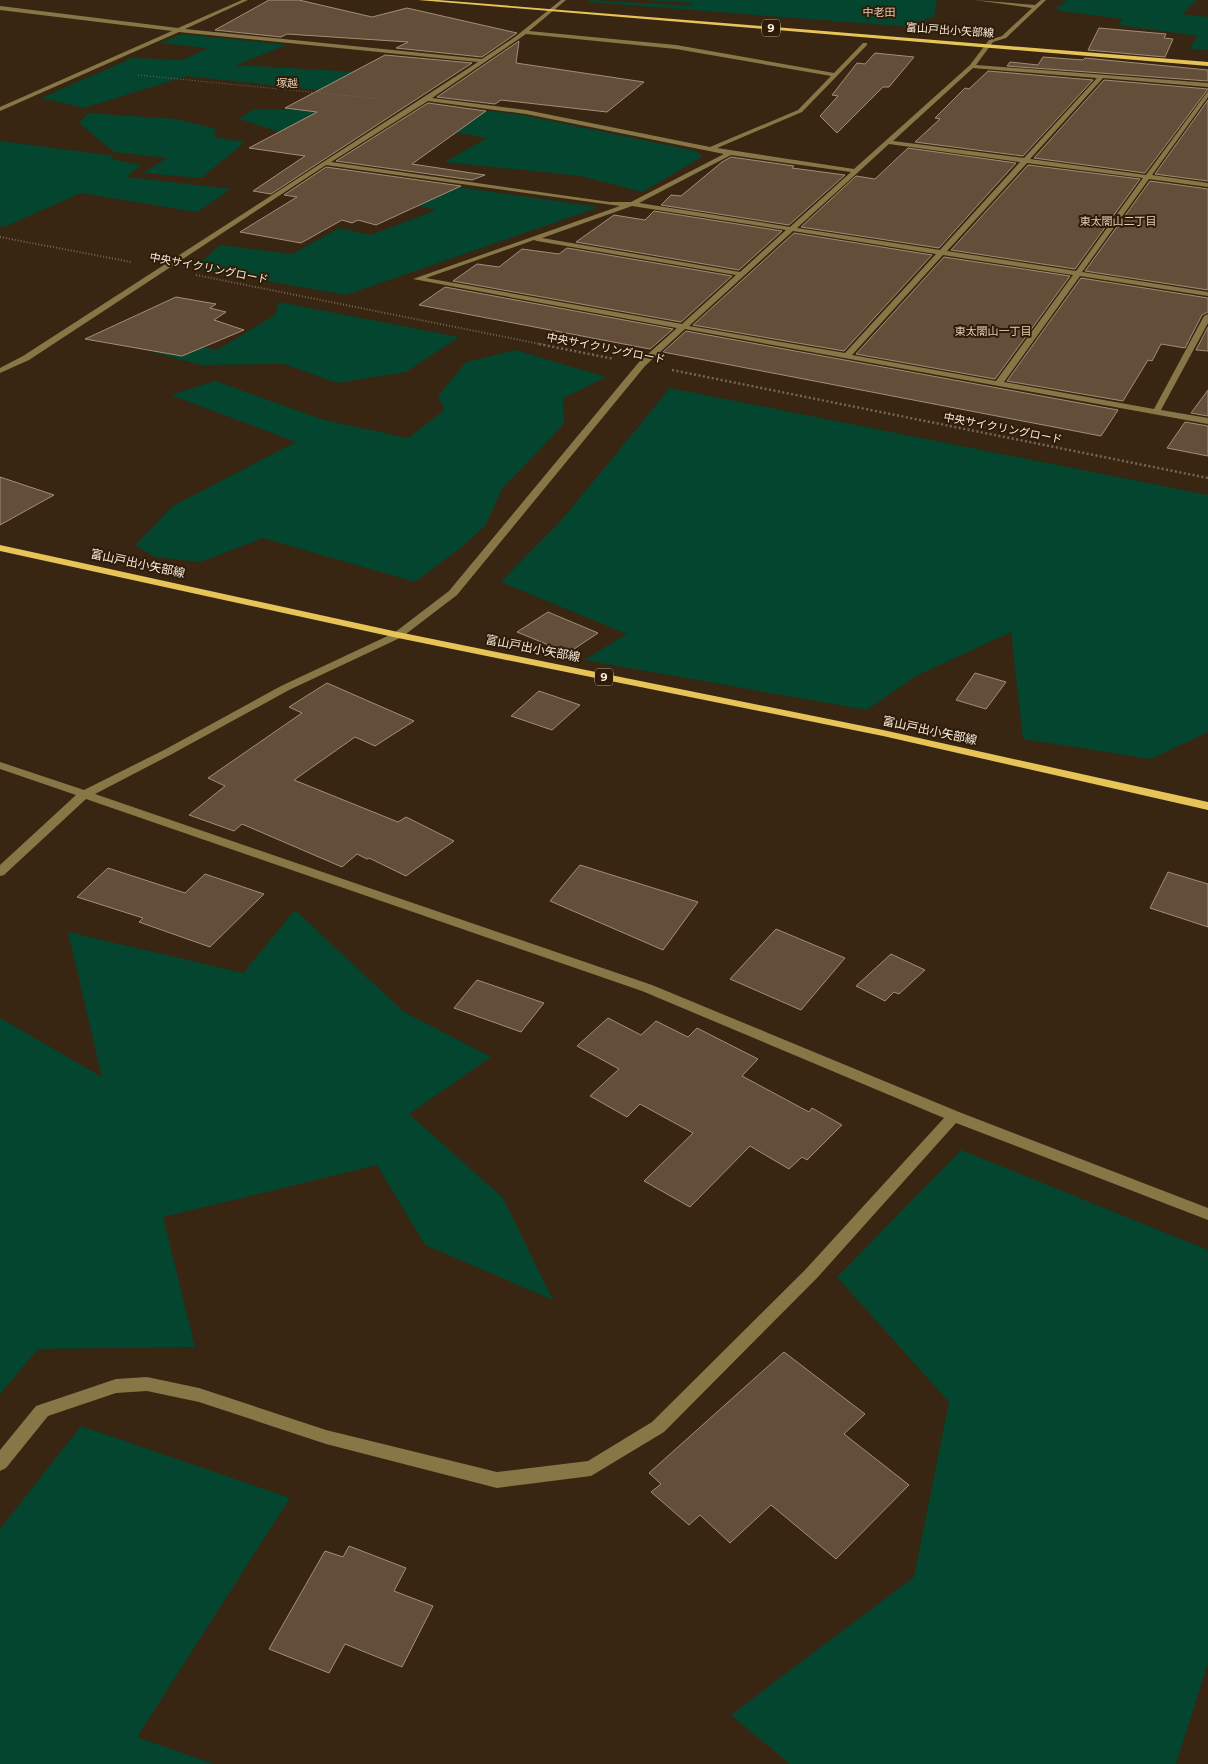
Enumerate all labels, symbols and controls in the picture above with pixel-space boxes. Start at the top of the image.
district label: 中老田 [863,5,896,19]
road number: 9 [762,19,780,36]
street label: 富山戸出小矢部線 [906,20,994,40]
district label: 塚越 [276,76,298,90]
district label: 東太閤山二丁目 [1080,214,1157,228]
street label: 中央サイクリングロード [148,250,270,286]
district label: 東太閤山一丁目 [955,324,1032,338]
street label: 中央サイクリングロード [545,330,667,366]
street label: 中央サイクリングロード [942,410,1064,446]
street label: 富山戸出小矢部線 [89,546,187,580]
street label: 富山戸出小矢部線 [484,631,582,665]
road number: 9 [595,669,613,686]
street label: 富山戸出小矢部線 [881,713,979,747]

